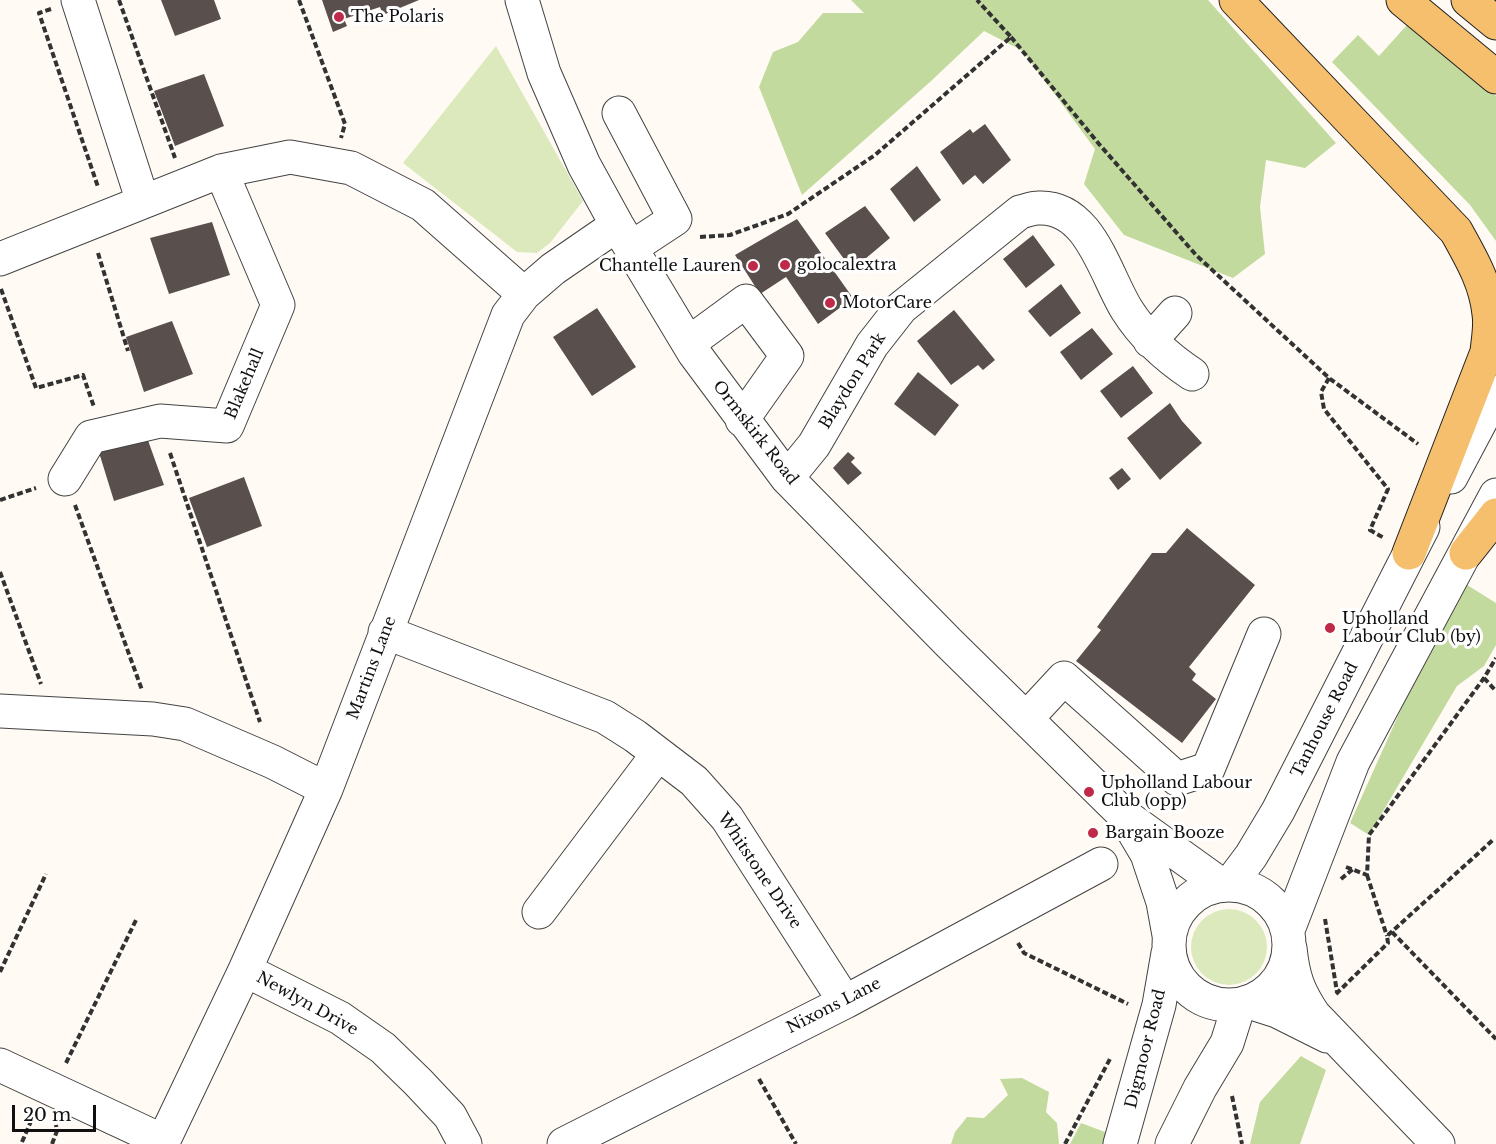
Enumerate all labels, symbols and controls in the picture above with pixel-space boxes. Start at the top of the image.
place label: The Polaris [351,7,444,27]
marker: The Polaris [332,10,346,24]
place label: golocalextra [797,255,897,275]
place label: Chantelle Lauren [599,256,741,276]
marker: golocalextra [778,258,792,272]
marker: Chantelle Lauren [746,259,760,273]
place label: MotorCare [842,293,932,313]
marker: MotorCare [823,296,837,310]
street label: Blaydon Park [816,329,890,433]
street label: Blakehall [222,346,268,422]
street label: Ormskirk Road [708,377,802,489]
place label: Upholland Labour Club (by) [1342,609,1481,647]
street label: Martins Lane [344,614,400,722]
marker: Upholland Labour Club (by) [1323,621,1337,635]
street label: Tanhouse Road [1288,659,1362,781]
place label: Upholland Labour Club (opp) [1101,773,1252,811]
marker: Upholland Labour Club (opp) [1082,785,1096,799]
street label: Whitstone Drive [713,809,805,933]
place label: Bargain Booze [1105,823,1224,843]
marker: Bargain Booze [1086,826,1100,840]
street label: Newlyn Drive [253,968,361,1040]
street label: Nixons Lane [784,974,884,1038]
street label: Digmoor Road [1122,987,1170,1111]
scale bar [15,1093,99,1131]
text: 20 m [23,1104,71,1126]

